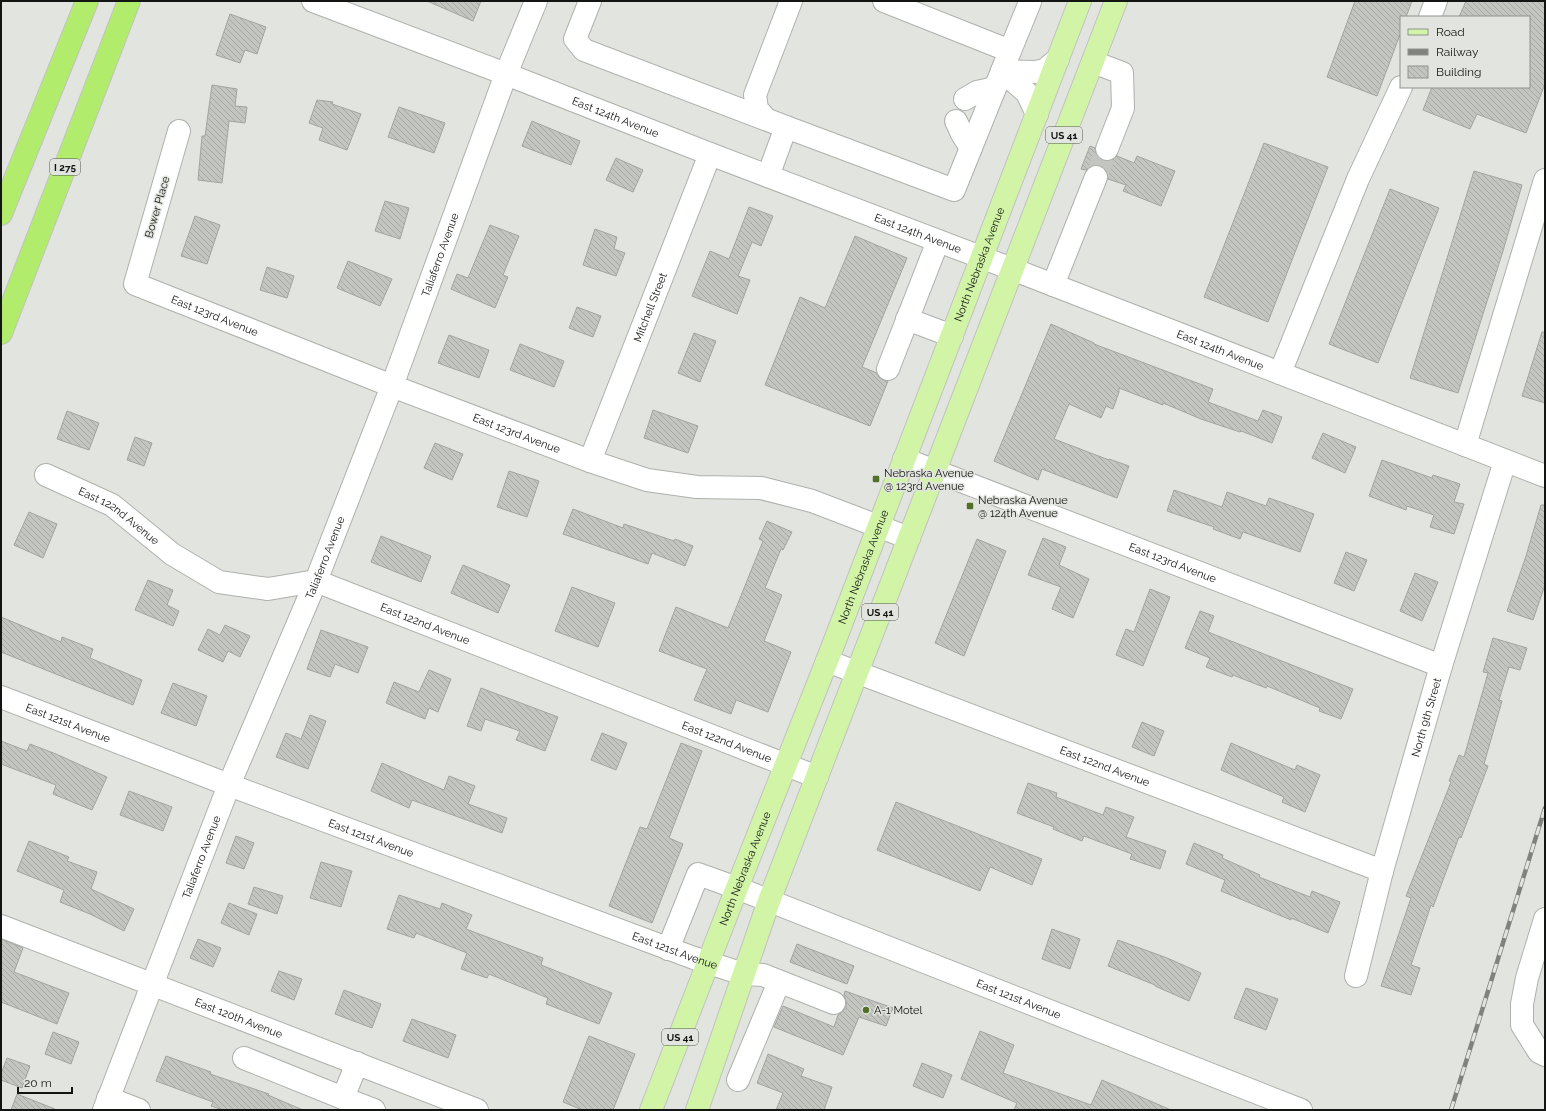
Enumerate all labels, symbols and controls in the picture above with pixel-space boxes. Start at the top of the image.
legend [1400,16,1530,88]
text: Road [1436,25,1465,39]
text: Railway [1436,45,1479,59]
text: Building [1436,65,1482,79]
street label: East 124th Avenue [570,95,661,140]
road number: US 41 [1046,127,1082,143]
road number: I 275 [50,159,80,175]
street label: Bower Place [142,174,173,239]
street label: North Nebraska Avenue [952,205,1008,324]
street label: Taliaferro Avenue [419,211,462,299]
street label: East 124th Avenue [872,211,964,256]
street label: Mitchell Street [631,271,670,344]
street label: East 123rd Avenue [169,293,260,339]
street label: East 124th Avenue [1175,328,1266,373]
street label: East 123rd Avenue [471,411,563,456]
place label: Nebraska Avenue @ 123rd Avenue [884,467,974,493]
marker: Nebraska Avenue @ 123rd Avenue [871,474,881,484]
street label: East 122nd Avenue [76,485,162,548]
place label: Nebraska Avenue @ 124th Avenue [978,494,1068,520]
marker: Nebraska Avenue @ 124th Avenue [965,501,975,511]
street label: North Nebraska Avenue [836,508,892,626]
street label: Taliaferro Avenue [303,514,348,601]
street label: East 123rd Avenue [1127,540,1219,586]
street label: East 122nd Avenue [378,601,472,648]
road number: US 41 [862,604,898,620]
street label: North 9th Street [1409,676,1444,759]
street label: East 121st Avenue [24,701,113,746]
street label: East 122nd Avenue [680,719,774,766]
street label: East 122nd Avenue [1058,744,1152,790]
street label: North Nebraska Avenue [717,809,774,928]
street label: Taliaferro Avenue [180,813,224,901]
street label: East 121st Avenue [327,817,416,860]
street label: East 121st Avenue [630,930,720,972]
street label: East 121st Avenue [974,977,1063,1022]
street label: East 120th Avenue [193,996,285,1041]
place label: A-1 Motel [874,1004,923,1017]
marker: A-1 Motel [861,1005,871,1015]
road number: US 41 [662,1029,698,1045]
scale bar [18,1069,72,1095]
text: 20 m [24,1076,52,1090]

